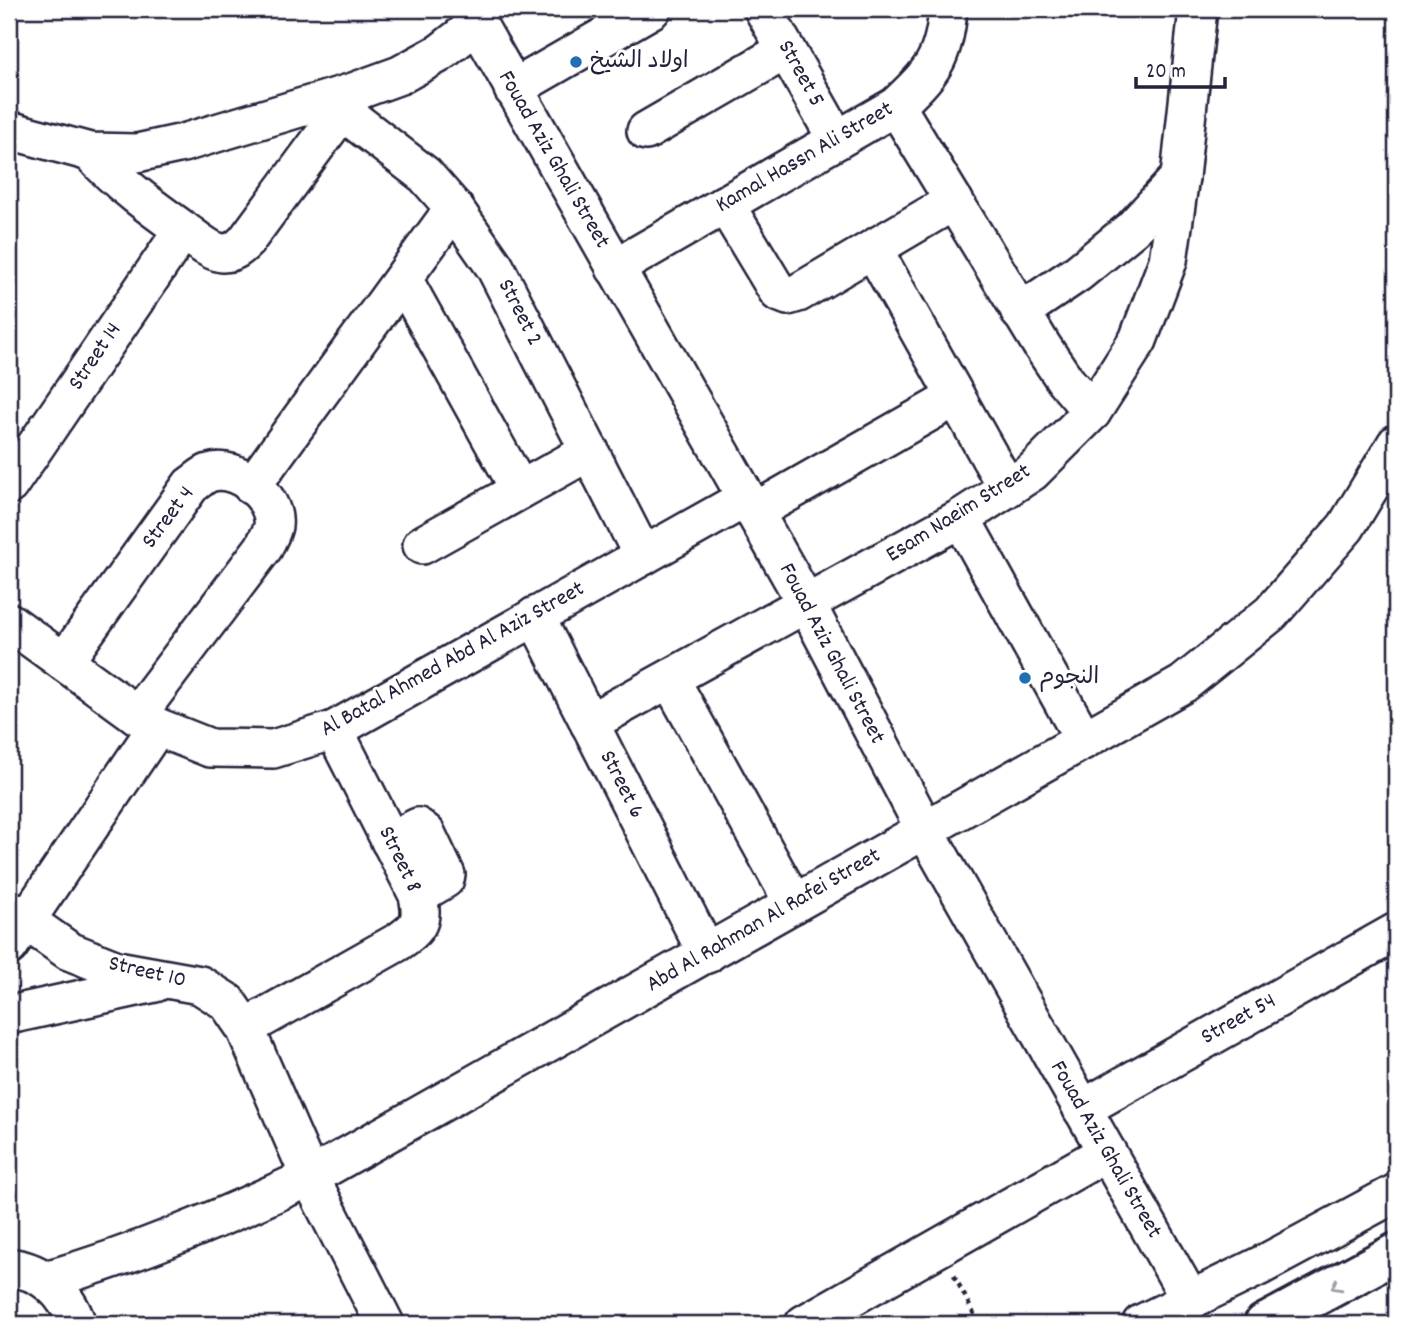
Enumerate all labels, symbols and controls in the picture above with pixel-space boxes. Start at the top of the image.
street label: Street 5 [768,35,832,113]
place label: اولاد الشيخ [590,46,689,79]
scale bar [1136,46,1225,90]
marker: اولاد الشيخ [568,54,584,70]
text: 20 m [1146,58,1186,88]
street label: Fouad Aziz Ghali Street [489,65,617,255]
street label: Kamal Hassn Ali Street [710,94,900,222]
street label: Street 2 [488,274,550,352]
street label: Street 14 [61,316,131,398]
street label: Esam Naeim Street [880,456,1038,572]
street label: Street 4 [135,480,203,556]
street label: Fouad Aziz Ghali Street [769,558,893,750]
street label: Al Batal Ahmed Abd Al Aziz Street [315,573,591,747]
place label: النجوم [1039,662,1099,695]
marker: النجوم [1017,670,1033,686]
street label: Street 6 [590,745,652,825]
street label: Street 8 [369,821,429,899]
street label: Abd Al Rahman Al Rafei Street [641,840,887,1002]
street label: Street 10 [105,948,189,998]
street label: Street 54 [1195,986,1283,1054]
street label: Fouad Aziz Ghali Street [1041,1055,1169,1245]
one-way arrow [1331,1278,1343,1291]

